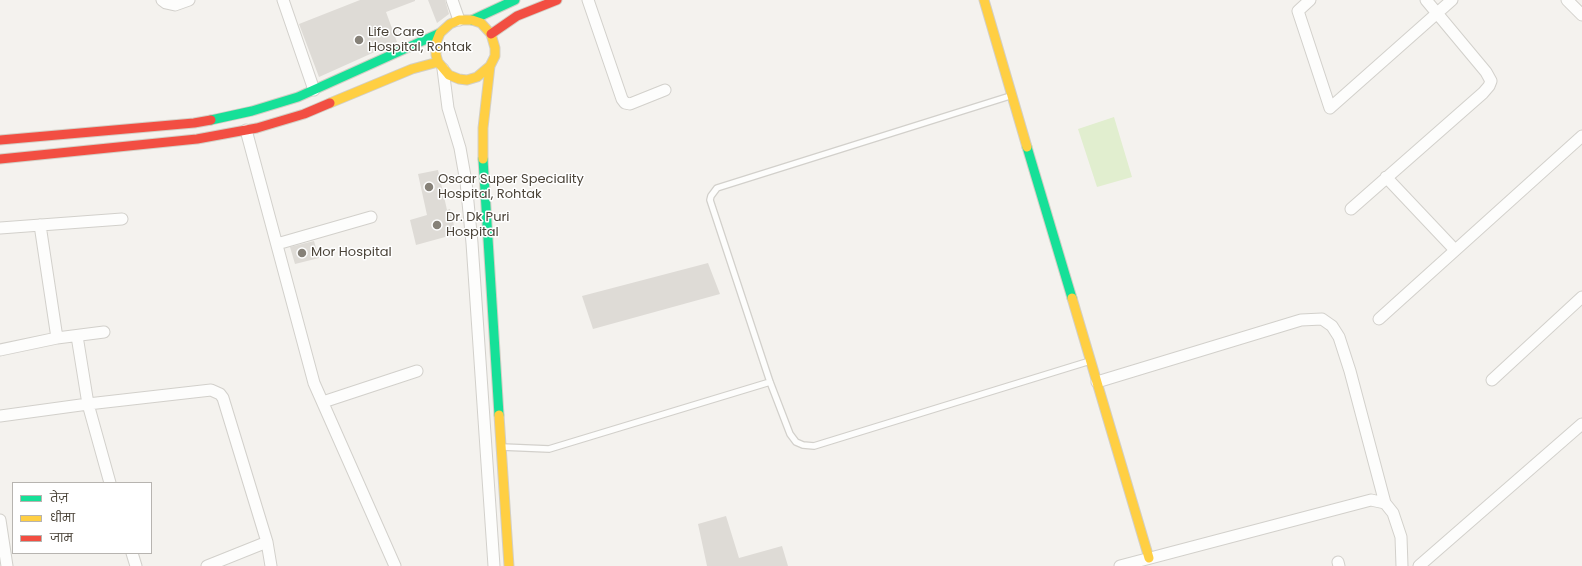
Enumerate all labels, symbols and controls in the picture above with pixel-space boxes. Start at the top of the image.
place label: Life Care Hospital, Rohtak [368,25,472,56]
marker: Life Care Hospital, Rohtak [353,34,365,46]
place label: Oscar Super Speciality Hospital, Rohtak [438,172,584,203]
marker: Oscar Super Speciality Hospital, Rohtak [423,181,435,193]
place label: Dr. Dk Puri Hospital [446,210,509,241]
marker: Dr. Dk Puri Hospital [431,219,443,231]
place label: Mor Hospital [311,245,392,261]
marker: Mor Hospital [296,247,308,259]
legend [12,482,152,554]
text: तेज़ [50,489,68,506]
text: धीमा [50,509,75,526]
text: जाम [50,529,73,546]

